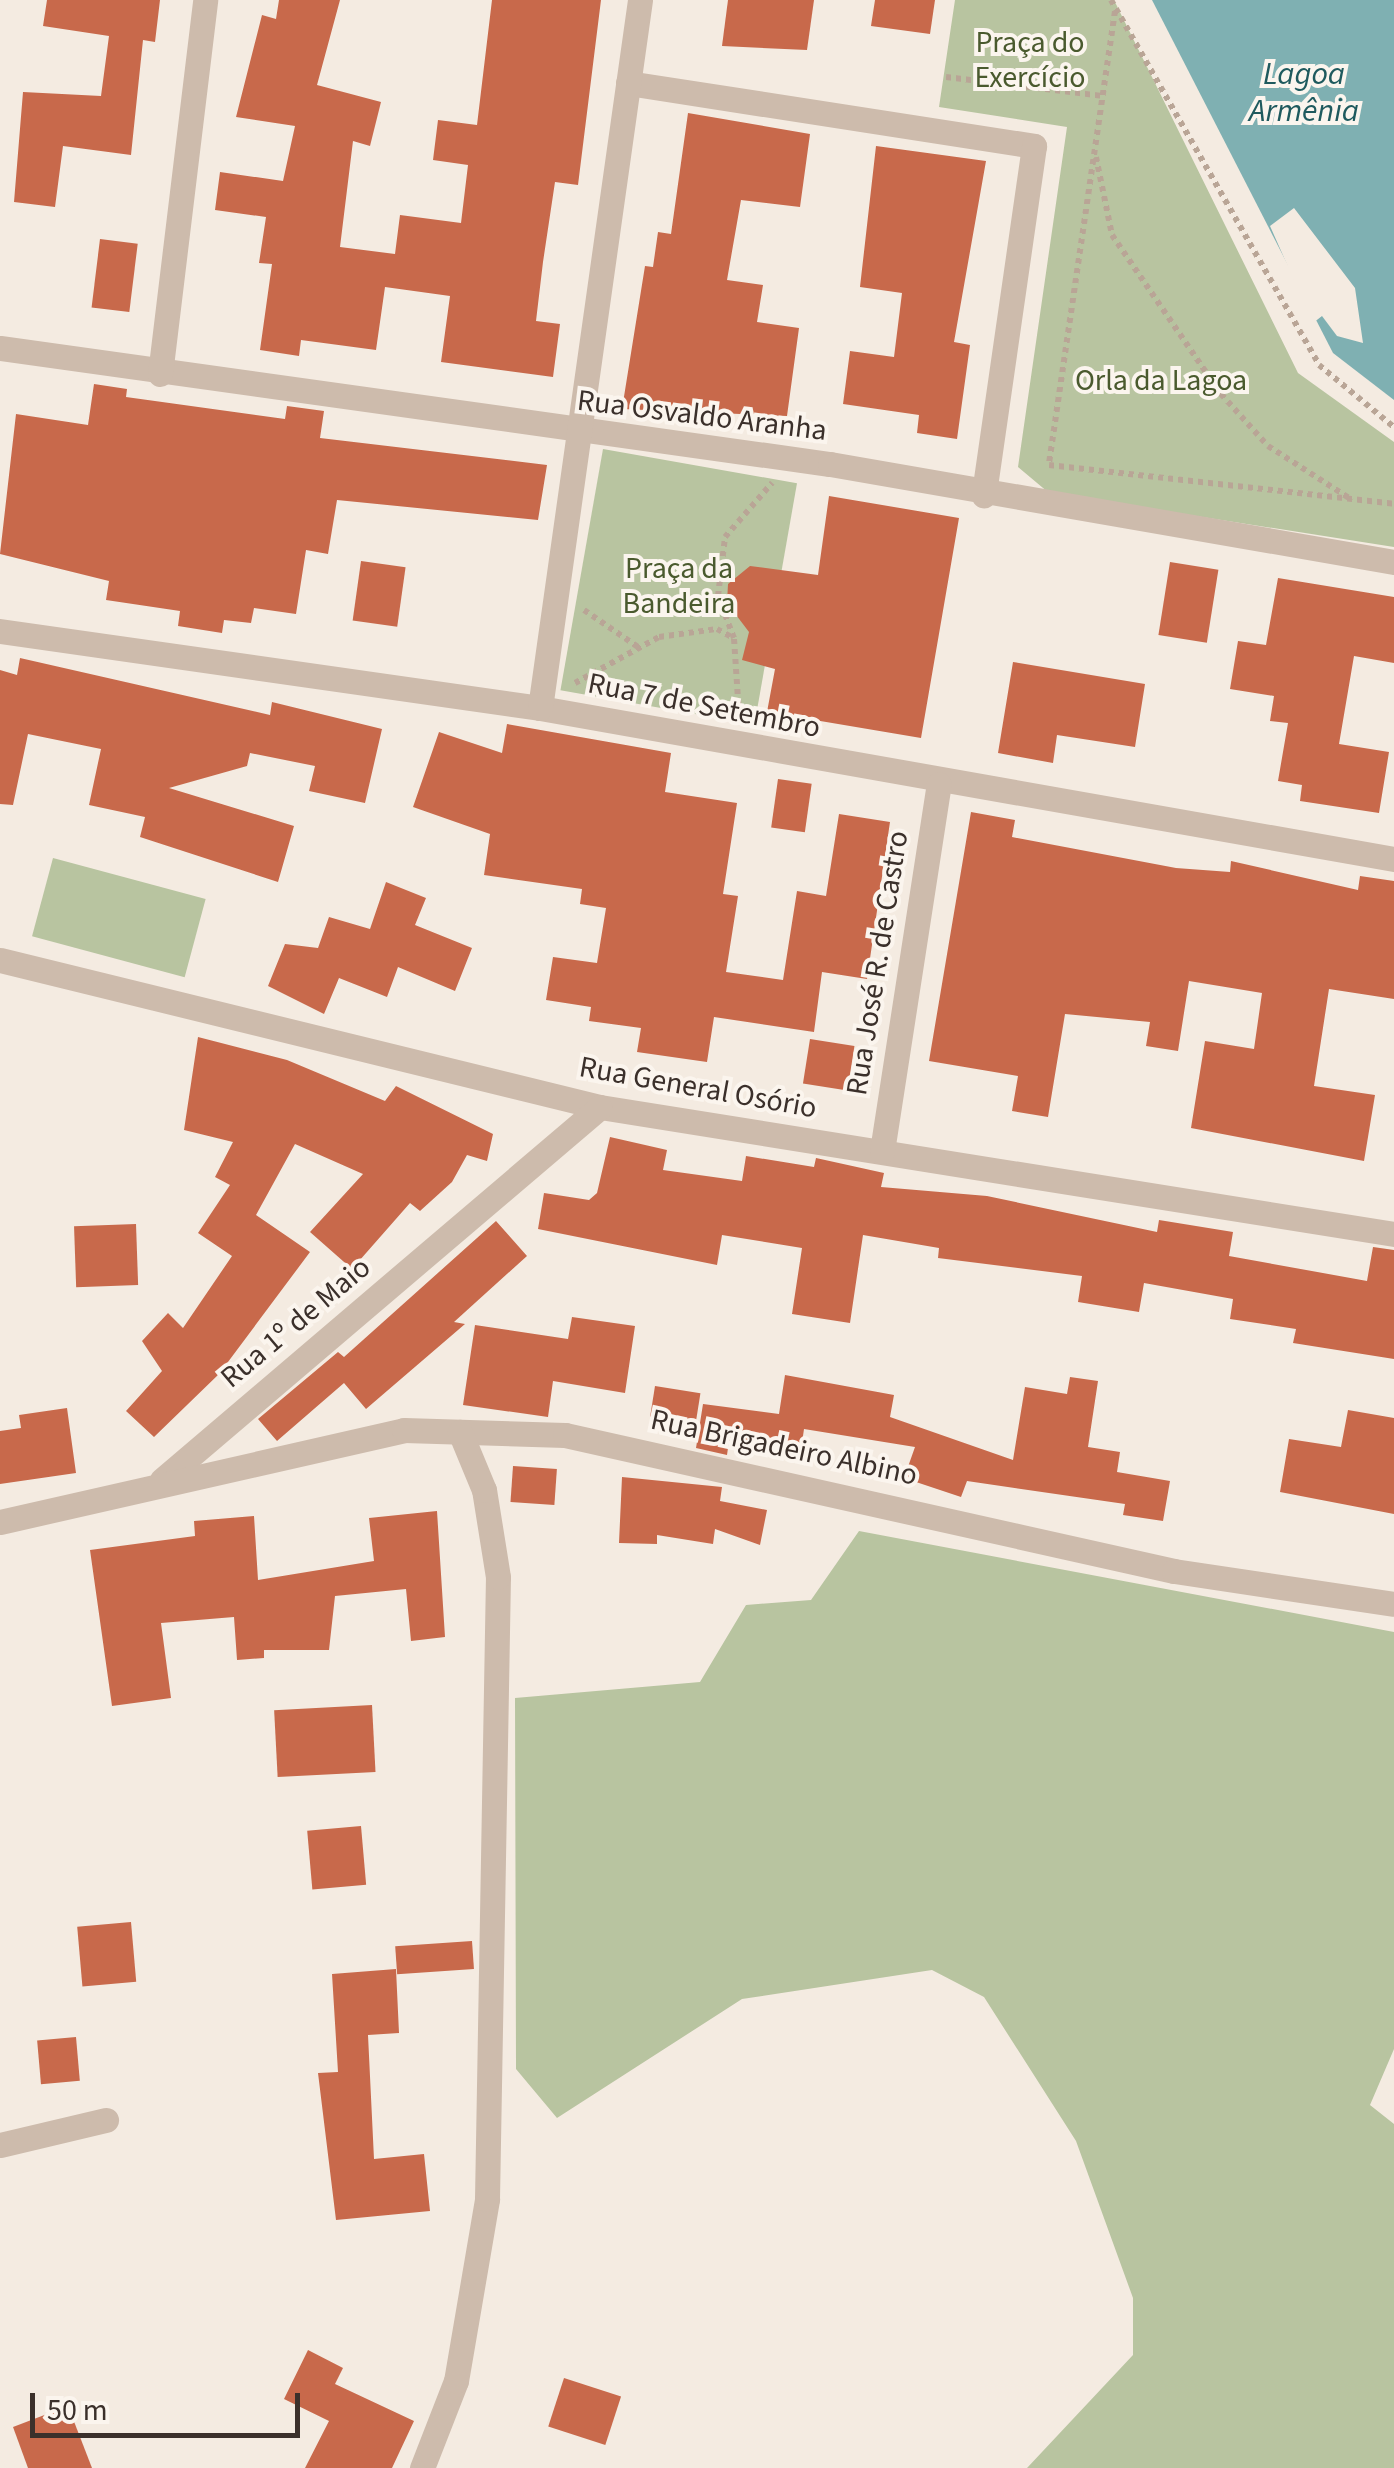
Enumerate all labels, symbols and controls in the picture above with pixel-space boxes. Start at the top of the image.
park label: Praça do Exercício [974,25,1086,96]
water label: Lagoa Armênia [1249,56,1359,131]
park label: Orla da Lagoa [1075,363,1247,399]
street label: Rua Osvaldo Aranha [575,383,829,449]
park label: Praça da Bandeira [623,551,735,622]
street label: Rua 7 de Setembro [585,666,823,746]
street label: Rua José R. de Castro [839,828,917,1098]
street label: Rua General Osório [576,1049,820,1127]
street label: Rua 1º de Maio [214,1250,378,1396]
street label: Rua Brigadeiro Albino [647,1402,921,1494]
scale bar [35,2373,305,2435]
text: 50 m [47,2389,108,2432]

